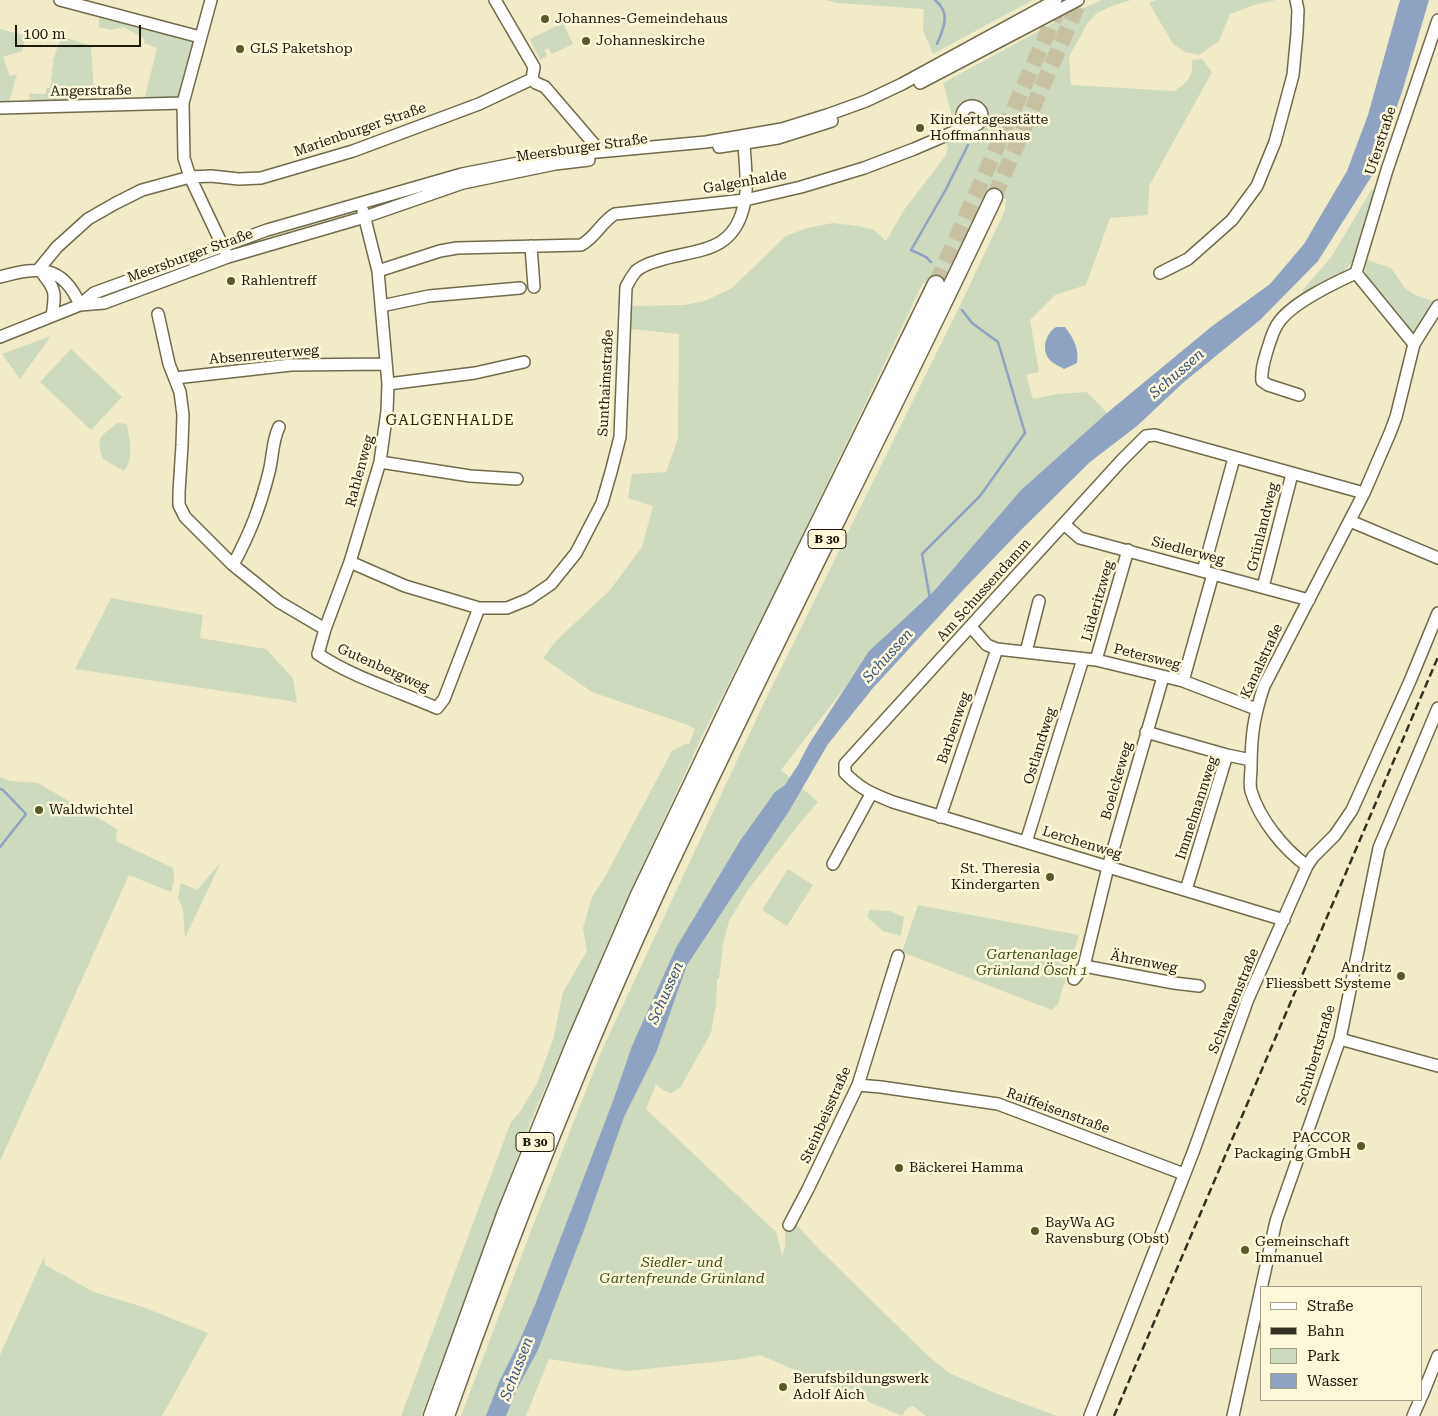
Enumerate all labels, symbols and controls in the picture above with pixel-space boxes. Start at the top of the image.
place label: Johannes-Gemeindehaus [555,11,728,27]
marker: Johannes-Gemeindehaus [539,13,551,25]
scale bar [18,15,144,47]
text: 100 m [23,25,66,43]
place label: Johanneskirche [596,33,705,49]
marker: Johanneskirche [580,35,592,47]
place label: GLS Paketshop [250,41,353,57]
marker: GLS Paketshop [234,43,246,55]
street label: Angerstraße [50,82,132,100]
street label: Marienburger Straße [292,99,428,161]
street label: Uferstraße [1362,105,1400,177]
place label: Kindertagesstätte Hoffmannhaus [930,112,1048,144]
marker: Kindertagesstätte Hoffmannhaus [914,122,926,134]
street label: Meersburger Straße [515,130,649,166]
street label: Galgenhalde [702,166,788,198]
street label: Meersburger Straße [125,225,255,287]
place label: Rahlentreff [241,273,317,289]
marker: Rahlentreff [225,275,237,287]
street label: Sunthaimstraße [595,329,617,437]
street label: Absenreuterweg [208,342,320,368]
water label: Schussen [1146,345,1208,403]
district label: GALGENHALDE [384,412,516,430]
street label: Rahlenweg [342,433,378,509]
street label: Grünlandweg [1244,481,1282,573]
road number: B 30 [808,530,846,548]
street label: Siedlerweg [1150,533,1226,569]
street label: Am Schussendamm [933,535,1035,645]
street label: Lüderitzweg [1078,559,1118,643]
street label: Kanalstraße [1237,621,1287,701]
water label: Schussen [859,625,917,687]
street label: Gutenbergweg [334,640,432,696]
street label: Petersweg [1112,641,1182,673]
street label: Barbenweg [934,690,974,766]
street label: Ostlandweg [1020,705,1060,787]
street label: Boelckeweg [1098,740,1136,822]
street label: Immelmannweg [1172,754,1222,862]
place label: Waldwichtel [49,802,133,818]
marker: Waldwichtel [33,804,45,816]
street label: Lerchenweg [1040,823,1124,863]
place label: St. Theresia Kindergarten [951,861,1040,894]
marker: St. Theresia Kindergarten [1044,871,1056,883]
street label: Schwanenstraße [1205,946,1263,1056]
park label: Gartenanlage Grünland Ösch 1 [976,947,1088,980]
street label: Ährenweg [1109,947,1179,977]
water label: Schussen [644,959,688,1027]
place label: Andritz Fliessbett Systeme [1265,960,1391,992]
marker: Andritz Fliessbett Systeme [1395,970,1407,982]
street label: Schubertstraße [1293,1003,1339,1107]
street label: Steinbeisstraße [797,1064,855,1166]
street label: Raiffeisenstraße [1004,1085,1112,1137]
place label: PACCOR Packaging GmbH [1234,1130,1351,1162]
road number: B 30 [516,1132,554,1152]
marker: PACCOR Packaging GmbH [1355,1140,1367,1152]
place label: Bäckerei Hamma [909,1160,1023,1176]
marker: Bäckerei Hamma [893,1162,905,1174]
place label: BayWa AG Ravensburg (Obst) [1045,1215,1169,1248]
marker: BayWa AG Ravensburg (Obst) [1029,1225,1041,1237]
place label: Gemeinschaft Immanuel [1255,1234,1350,1266]
marker: Gemeinschaft Immanuel [1239,1244,1251,1256]
park label: Siedler- und Gartenfreunde Grünland [600,1255,764,1288]
legend [1260,1286,1423,1401]
text: Straße [1307,1297,1354,1315]
text: Bahn [1307,1322,1344,1340]
water label: Schussen [497,1335,537,1403]
text: Park [1307,1347,1340,1365]
place label: Berufsbildungswerk Adolf Aich [793,1371,929,1404]
text: Wasser [1307,1372,1358,1390]
marker: Berufsbildungswerk Adolf Aich [777,1381,789,1393]

